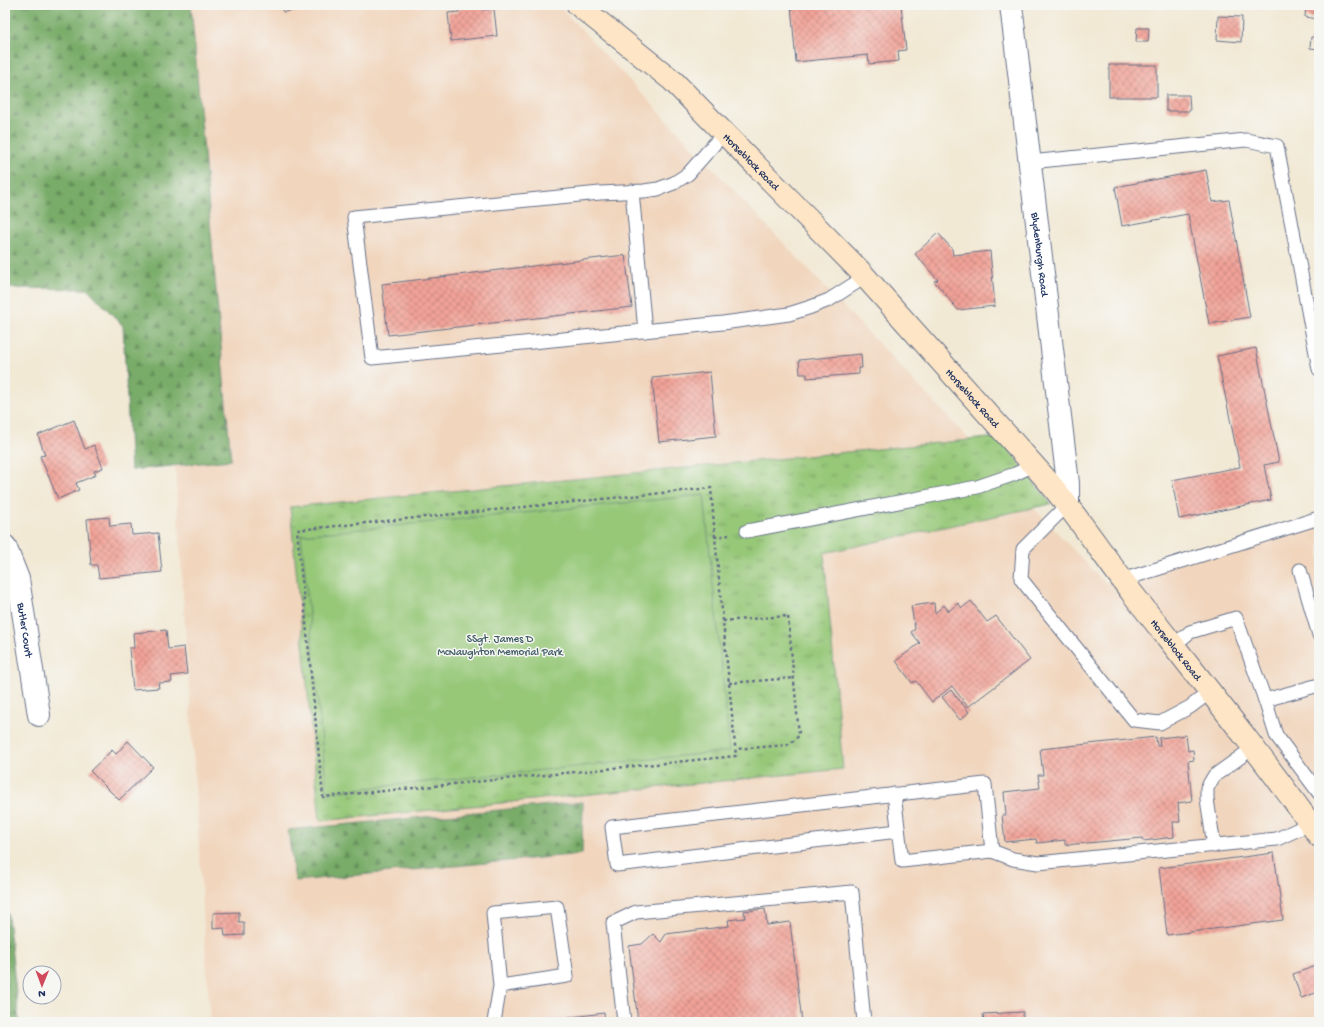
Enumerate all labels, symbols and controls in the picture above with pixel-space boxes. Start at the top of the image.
street label: Horseblock Road [720,132,782,195]
street label: Blydenburgh Road [1028,211,1050,299]
street label: Horseblock Road [942,367,1002,432]
street label: Butler Court [14,601,34,660]
street label: Horseblock Road [1147,617,1204,685]
park label: SSgt. James D McNaughton Memorial Park [437,634,564,659]
north arrow [22,965,62,1005]
text: N [38,987,46,999]

